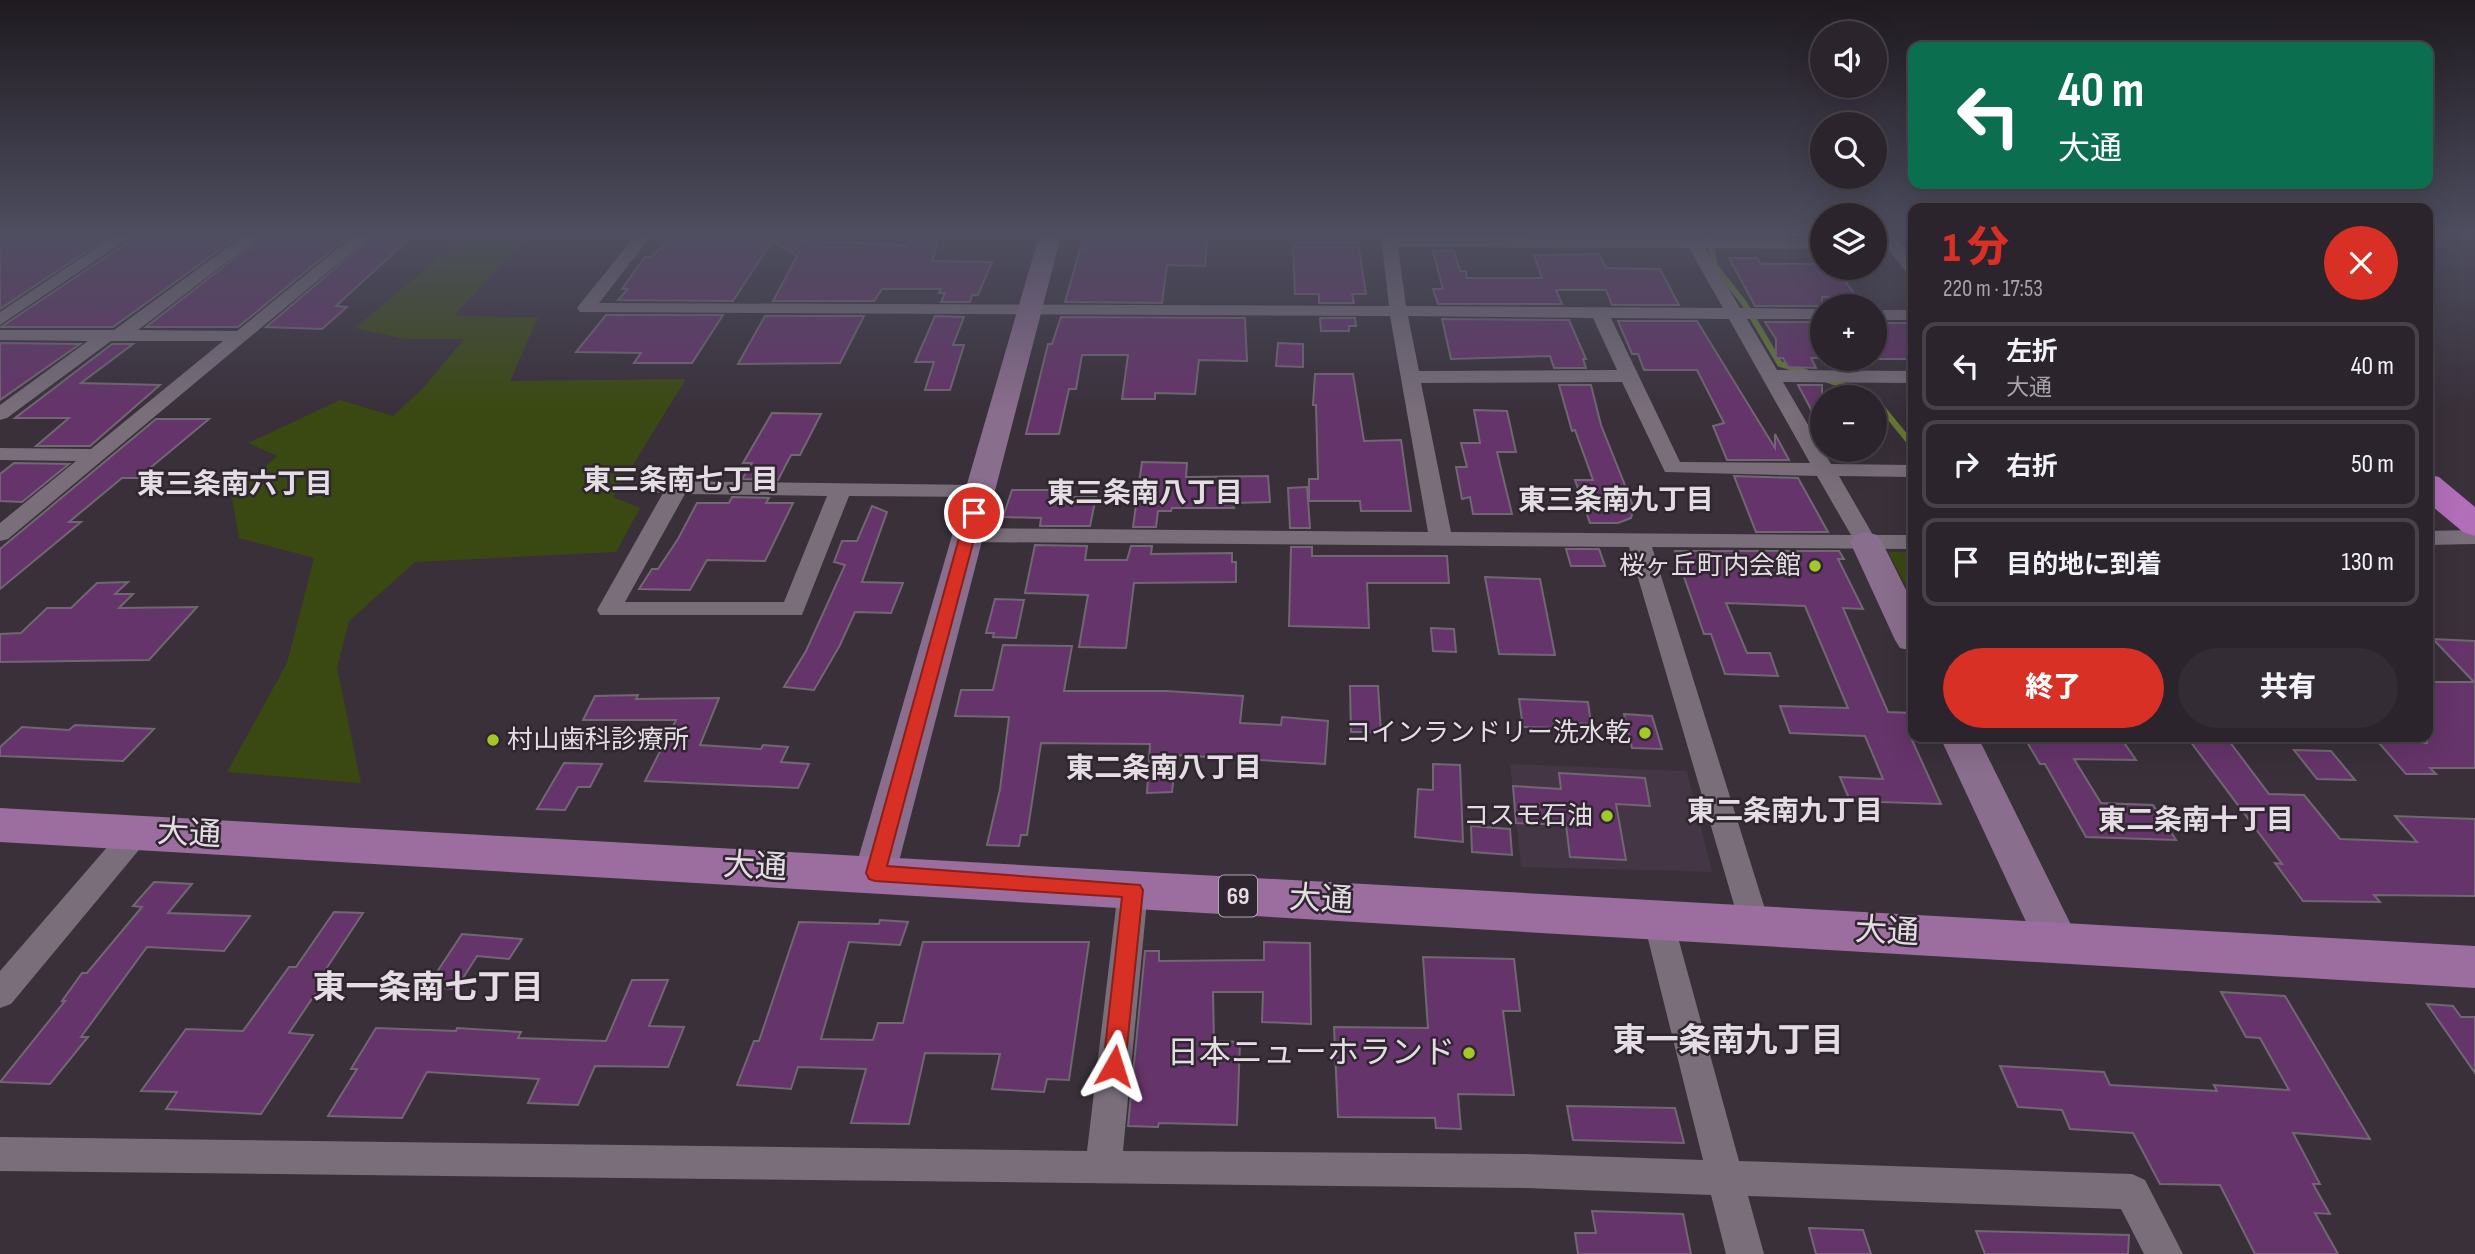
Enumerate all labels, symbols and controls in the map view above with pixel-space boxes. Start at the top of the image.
map controls [1810,21,1887,462]
button: sound [1810,21,1887,98]
text: 40 m [2058,62,2144,121]
icon: left [1943,70,2034,161]
button: search [1810,112,1887,189]
text: 大通 [2058,130,2122,169]
button: layers [1810,203,1887,280]
text: 1 分 [1943,223,2009,274]
button: close [2324,226,2398,300]
text: 220 m · 17:53 [1943,275,2043,303]
button: + [1810,294,1887,371]
text: 左折 [2006,337,2058,368]
icon: left [1947,347,1985,385]
text: 40 m [2351,351,2394,382]
text: 大通 [2006,374,2052,402]
button: − [1810,385,1887,462]
icon: right [1947,445,1985,483]
text: 50 m [2351,449,2394,480]
text: 右折 [2006,452,2058,483]
district label: 東三条南七丁目 [583,464,779,497]
district label: 東三条南六丁目 [137,468,333,501]
district label: 東三条南八丁目 [1047,477,1243,510]
pin [944,483,1004,543]
district label: 東三条南九丁目 [1518,484,1714,517]
icon: arrive [955,494,993,532]
icon: arrive [1947,543,1985,581]
text: 130 m [2342,547,2394,578]
text: 目的地に到着 [2006,550,2162,581]
place label: 桜ヶ丘町内会館 [1619,551,1801,582]
marker: 桜ヶ丘町内会館 [1807,558,1823,574]
button: 終了 [1943,648,2164,728]
button: 共有 [2178,648,2398,728]
place label: コインランドリー洗水乾 [1345,718,1631,749]
place label: 村山歯科診療所 [507,725,689,756]
marker: コインランドリー洗水乾 [1637,725,1653,741]
marker: 村山歯科診療所 [485,732,501,748]
district label: 東二条南八丁目 [1066,752,1262,785]
district label: 東二条南九丁目 [1687,795,1883,828]
place label: コスモ石油 [1463,801,1593,832]
district label: 東二条南十丁目 [2098,804,2294,837]
marker: コスモ石油 [1599,808,1615,824]
street label: 大通 [156,813,222,855]
street label: 大通 [722,846,788,888]
road number: 69 [1219,876,1257,916]
street label: 大通 [1288,879,1354,921]
street label: 大通 [1854,911,1920,953]
district label: 東一条南七丁目 [313,968,544,1008]
district label: 東一条南九丁目 [1613,1021,1844,1061]
position arrow [1077,1029,1151,1103]
place label: 日本ニューホランド [1167,1034,1455,1073]
marker: 日本ニューホランド [1461,1045,1477,1061]

